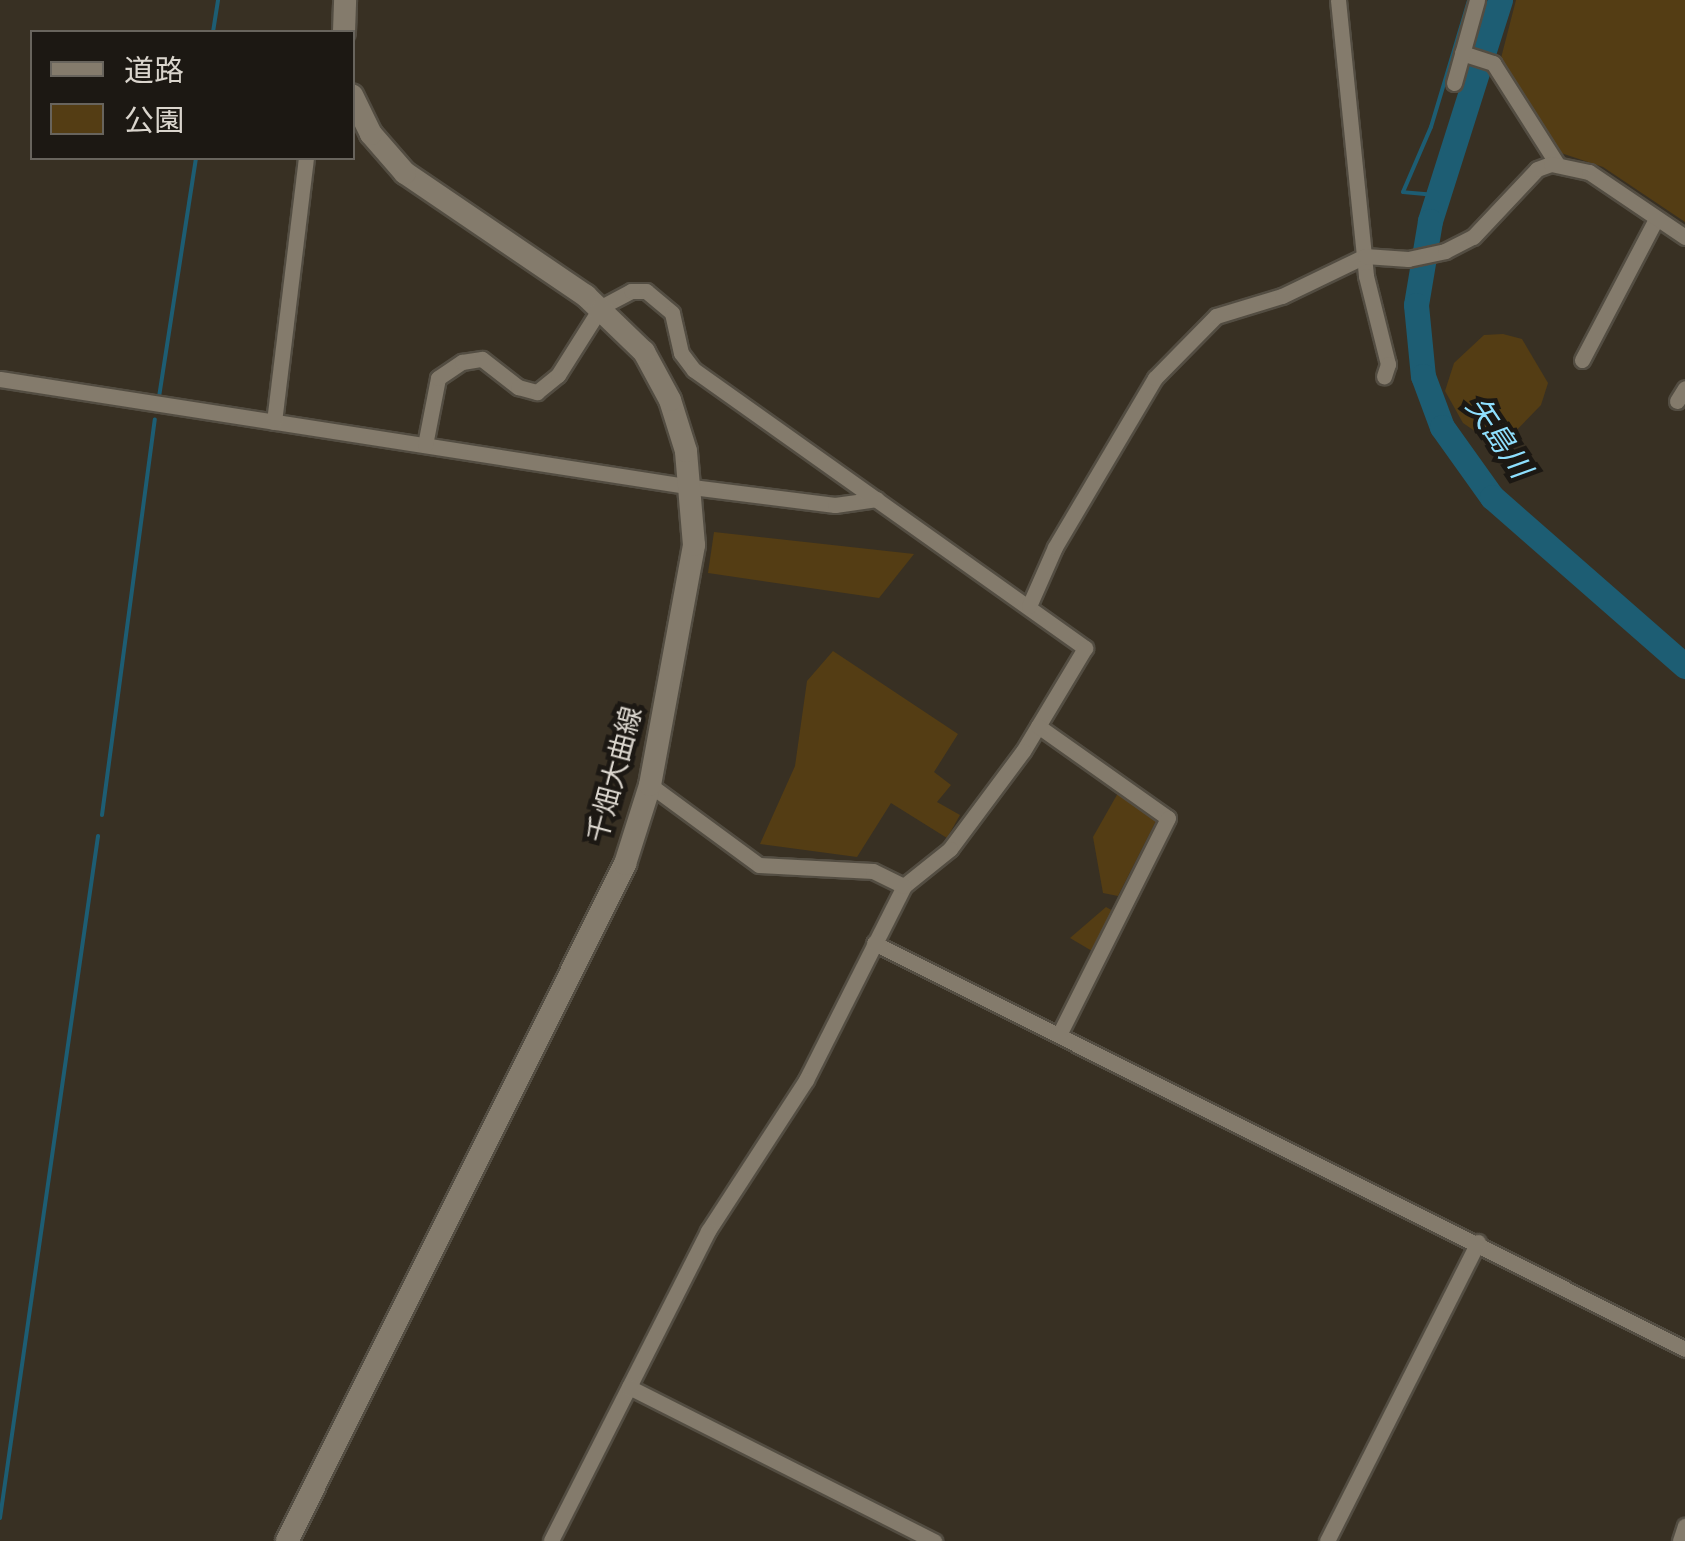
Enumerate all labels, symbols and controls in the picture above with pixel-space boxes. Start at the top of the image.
legend [30,30,355,160]
text: 道路 [124,55,184,92]
text: 公園 [124,105,184,142]
water label: 矢島川 [1456,392,1536,486]
street label: 千畑大曲線 [583,703,651,847]

